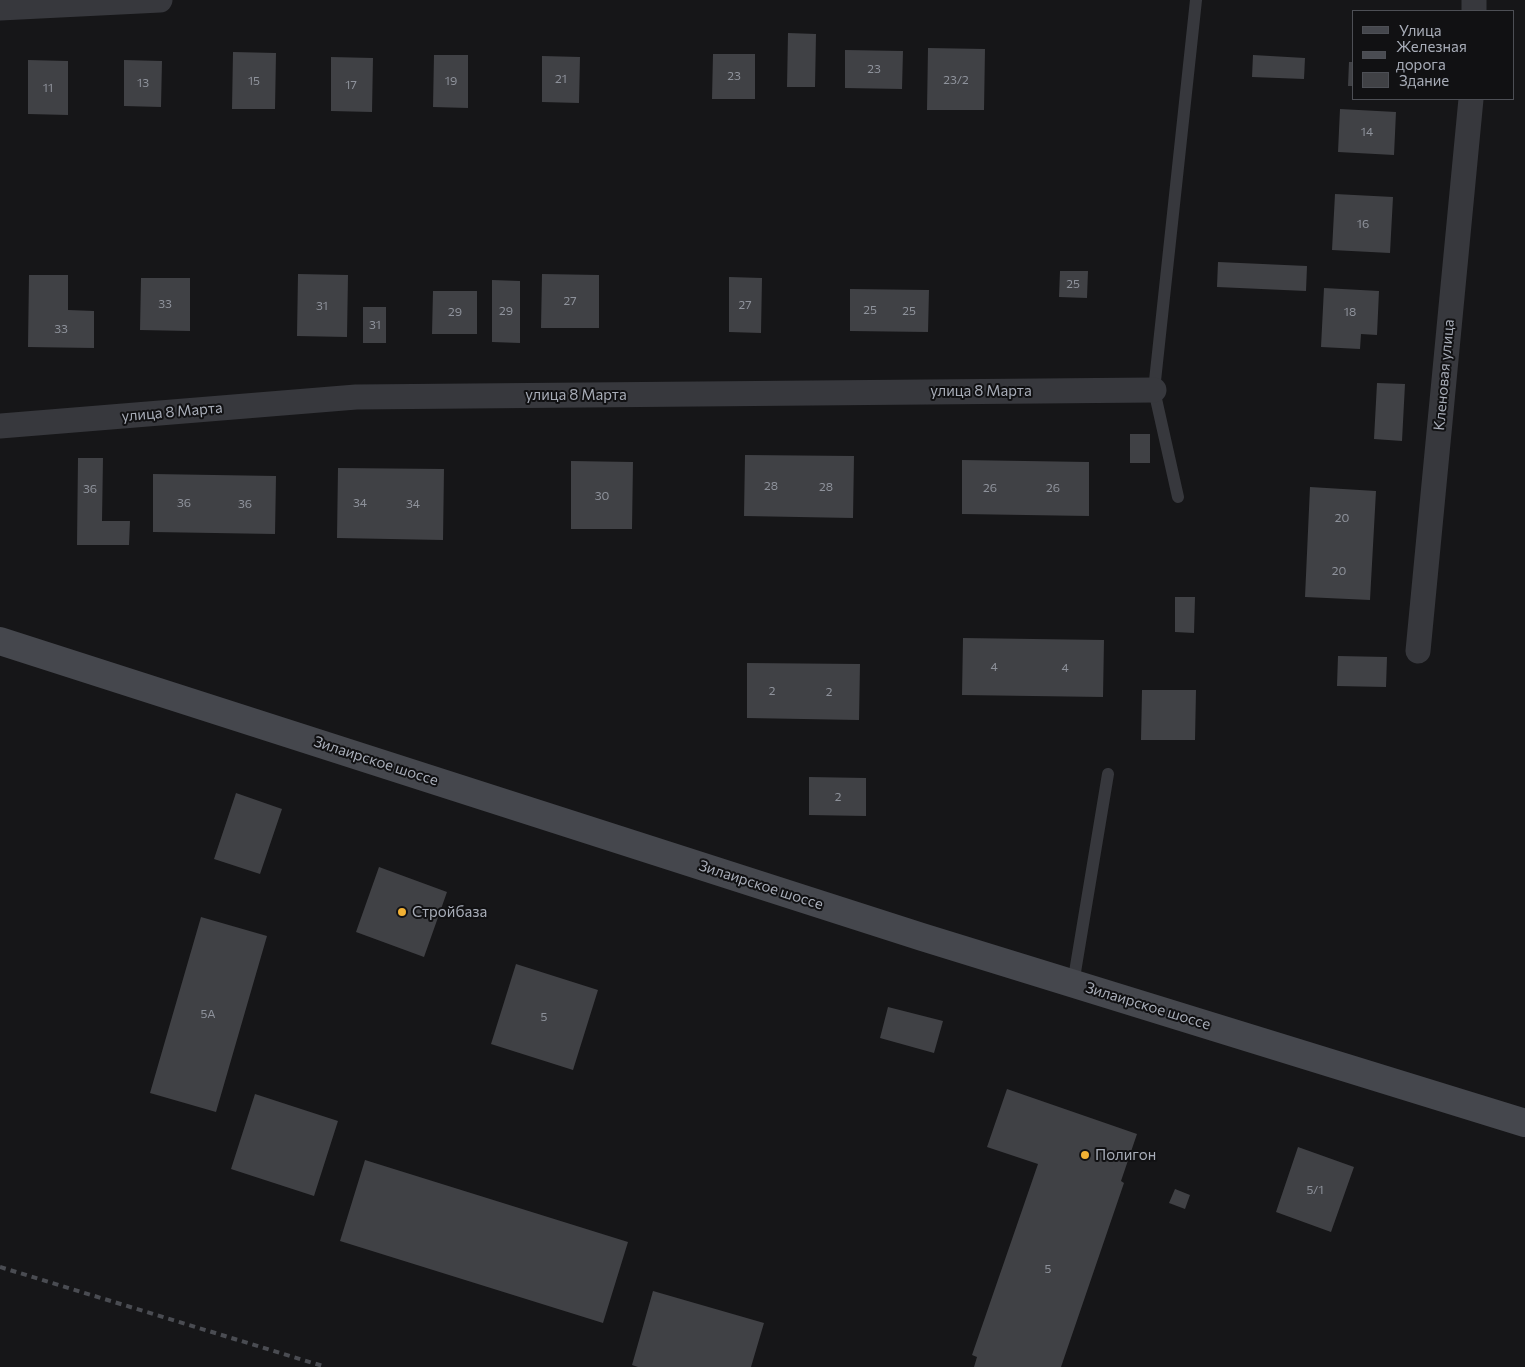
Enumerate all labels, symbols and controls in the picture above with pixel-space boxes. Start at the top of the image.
legend [1352,10,1515,100]
text: Улица [1399,21,1441,39]
text: Железная дорога [1396,37,1467,73]
house number: 23 [867,62,881,76]
house number: 23 [727,69,741,83]
text: Здание [1399,71,1449,89]
house number: 21 [555,72,567,86]
house number: 23/2 [943,73,969,87]
house number: 15 [248,74,260,88]
house number: 19 [445,74,457,88]
house number: 13 [137,76,149,90]
house number: 17 [345,78,357,92]
house number: 11 [43,81,53,95]
house number: 14 [1361,125,1373,139]
house number: 16 [1357,217,1369,231]
house number: 25 [1066,277,1080,291]
house number: 27 [564,294,576,308]
house number: 33 [158,297,172,311]
house number: 27 [739,298,751,312]
house number: 31 [316,299,328,313]
house number: 25 [863,303,877,317]
house number: 29 [499,304,513,318]
house number: 25 [902,304,916,318]
house number: 29 [448,305,462,319]
house number: 18 [1344,305,1356,319]
house number: 31 [369,318,381,332]
street label: Кленовая улица [1430,319,1458,431]
house number: 33 [54,322,68,336]
street label: улица 8 Марта [930,382,1032,400]
street label: улица 8 Марта [525,386,627,404]
street label: улица 8 Марта [121,399,223,425]
house number: 28 [764,479,778,493]
house number: 28 [819,480,833,494]
house number: 26 [983,481,997,495]
house number: 26 [1046,481,1060,495]
house number: 36 [83,482,97,496]
house number: 30 [595,489,609,503]
house number: 36 [177,496,191,510]
house number: 34 [353,496,367,510]
house number: 36 [238,497,252,511]
house number: 34 [406,497,420,511]
house number: 20 [1335,511,1349,525]
house number: 20 [1332,564,1346,578]
house number: 4 [990,660,998,674]
house number: 4 [1061,661,1069,675]
house number: 2 [769,684,775,698]
house number: 2 [826,685,832,699]
street label: Зилаирское шоссе [311,732,441,790]
house number: 2 [835,790,841,804]
street label: Зилаирское шоссе [696,856,826,914]
place label: Стройбаза [412,903,487,921]
marker: Стройбаза [396,906,408,918]
street label: Зилаирское шоссе [1083,978,1213,1034]
house number: 5А [201,1007,215,1021]
house number: 5 [541,1010,547,1024]
place label: Полигон [1095,1146,1156,1164]
marker: Полигон [1079,1149,1091,1161]
house number: 5/1 [1306,1183,1324,1197]
house number: 5 [1045,1262,1051,1276]

